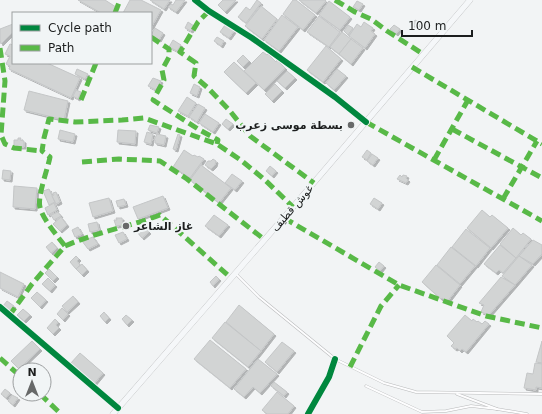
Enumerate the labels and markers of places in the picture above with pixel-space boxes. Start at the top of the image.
place label: بسطة موسى زعرب [235,119,343,132]
marker: بسطة موسى زعرب [346,120,356,130]
place label: غاز الشاعر [133,220,193,233]
marker: غاز الشاعر [121,221,131,231]

